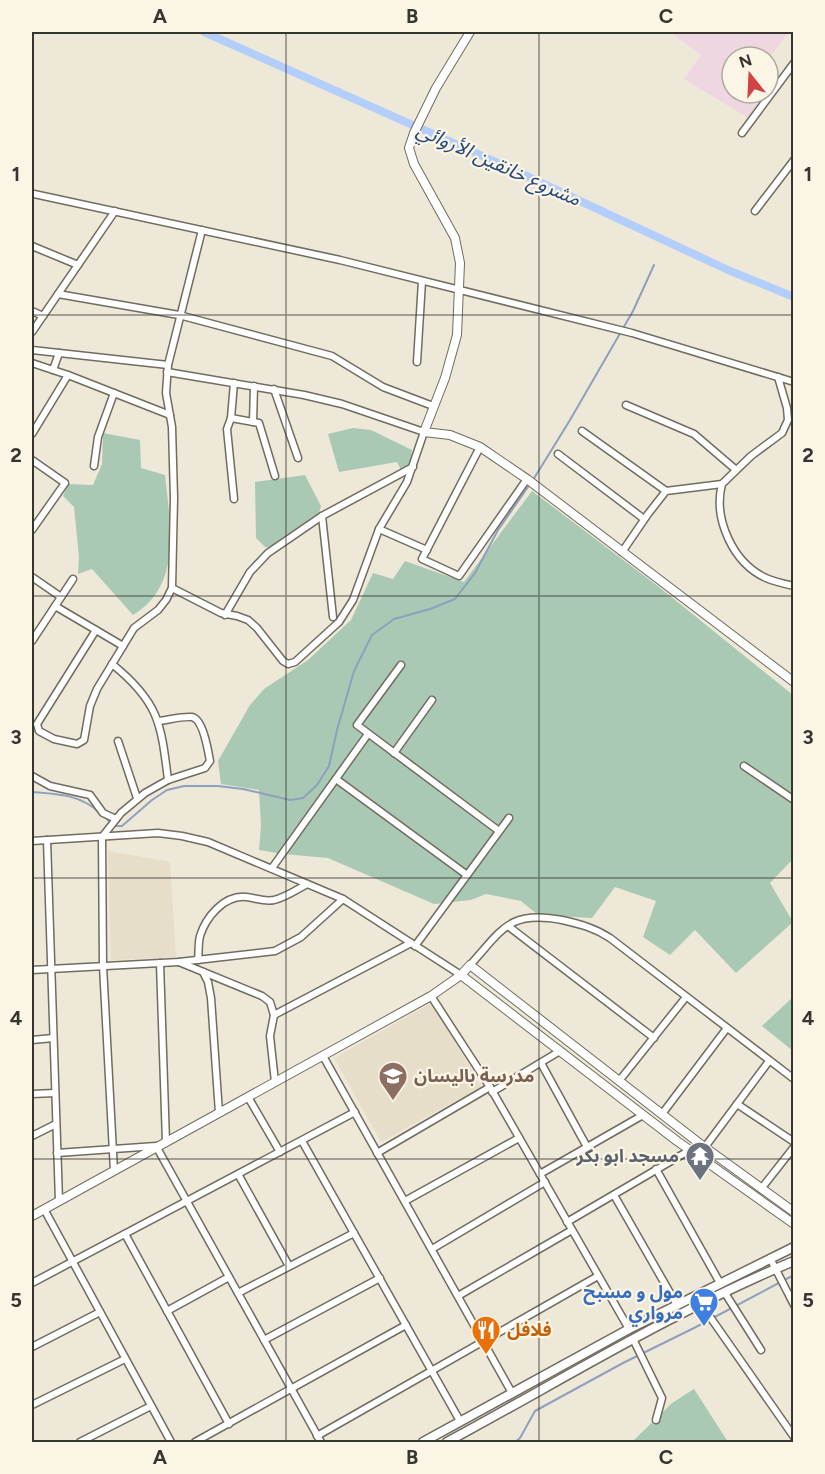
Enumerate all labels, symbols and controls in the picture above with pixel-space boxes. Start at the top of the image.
text: A [153,4,168,28]
text: B [406,4,418,28]
text: C [659,4,673,28]
north arrow [720,45,780,105]
text: N [737,50,754,72]
water label: مشروع خانقين الأروائي [412,117,585,214]
text: 1 [12,162,20,186]
text: 1 [804,162,812,186]
text: 2 [10,443,22,467]
text: 2 [802,443,814,467]
text: 3 [10,725,22,749]
text: 3 [802,725,814,749]
text: 4 [10,1006,23,1030]
text: 4 [802,1006,815,1030]
school or university icon: مدرسة بالیسان [377,1060,409,1102]
place label: مدرسة بالیسان [414,1065,535,1087]
temple icon: مسجد ابو بكر [684,1140,716,1182]
place label: مسجد ابو بكر [576,1145,679,1167]
place label: مول و مسبح مرواري [583,1281,683,1327]
supermarket icon: مول و مسبح مرواري [688,1286,720,1328]
text: 5 [10,1288,22,1312]
text: 5 [802,1288,814,1312]
restaurant icon: فلافل [470,1314,502,1356]
place label: فلافل [507,1319,552,1341]
text: A [153,1445,168,1469]
text: B [406,1445,418,1469]
text: C [659,1445,673,1469]

